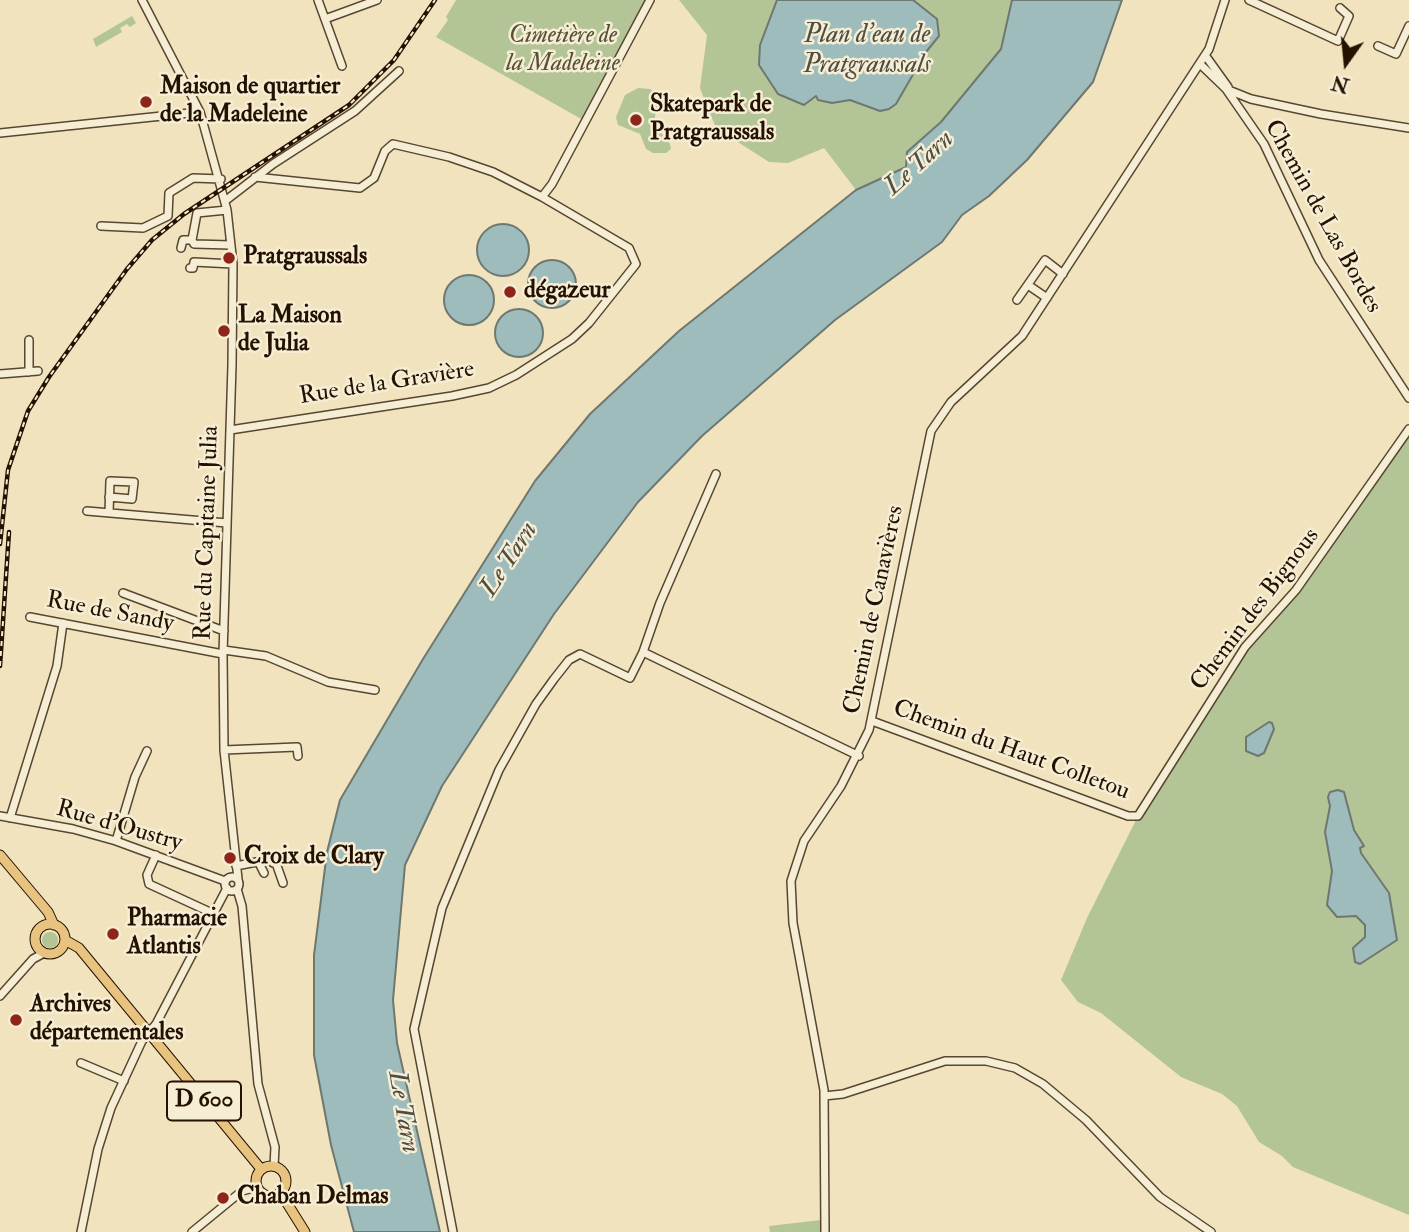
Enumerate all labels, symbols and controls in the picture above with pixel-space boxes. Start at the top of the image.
water label: Plan d'eau de Pratgraussals [803,20,931,82]
park label: Cimetière de la Madeleine [506,23,620,79]
north arrow [1311,28,1381,98]
text: N [1329,69,1352,97]
place label: Maison de quartier de la Madeleine [160,74,340,130]
place label: Skatepark de Pratgraussals [650,92,774,148]
marker: Maison de quartier de la Madeleine [138,94,154,110]
marker: Skatepark de Pratgraussals [628,112,644,128]
street label: Chemin de Las Bordes [1257,115,1387,319]
water label: Le Tarn [879,125,961,203]
place label: Pratgraussals [243,244,367,272]
marker: Pratgraussals [221,250,237,266]
place label: dégazeur [524,278,611,306]
marker: dégazeur [502,284,518,300]
place label: La Maison de Julia [238,303,342,359]
marker: La Maison de Julia [216,323,232,339]
street label: Rue de la Gravière [298,356,476,412]
street label: Rue du Capitaine Julia [190,425,226,641]
street label: Chemin de Canavières [839,503,911,717]
water label: Le Tarn [474,517,546,603]
street label: Chemin des Bignous [1186,523,1326,697]
street label: Rue de Sandy [44,587,176,639]
street label: Chemin du Haut Colletou [889,695,1133,807]
street label: Rue d'Oustry [53,795,185,859]
place label: Croix de Clary [244,844,384,872]
marker: Croix de Clary [222,850,238,866]
place label: Pharmacie Atlantis [127,906,227,962]
marker: Pharmacie Atlantis [105,926,121,942]
place label: Archives départementales [30,992,183,1048]
marker: Archives départementales [8,1012,24,1028]
water label: Le Tarn [379,1069,425,1155]
road number: D 600 [167,1082,241,1120]
place label: Chaban Delmas [237,1184,389,1212]
marker: Chaban Delmas [215,1190,231,1206]

